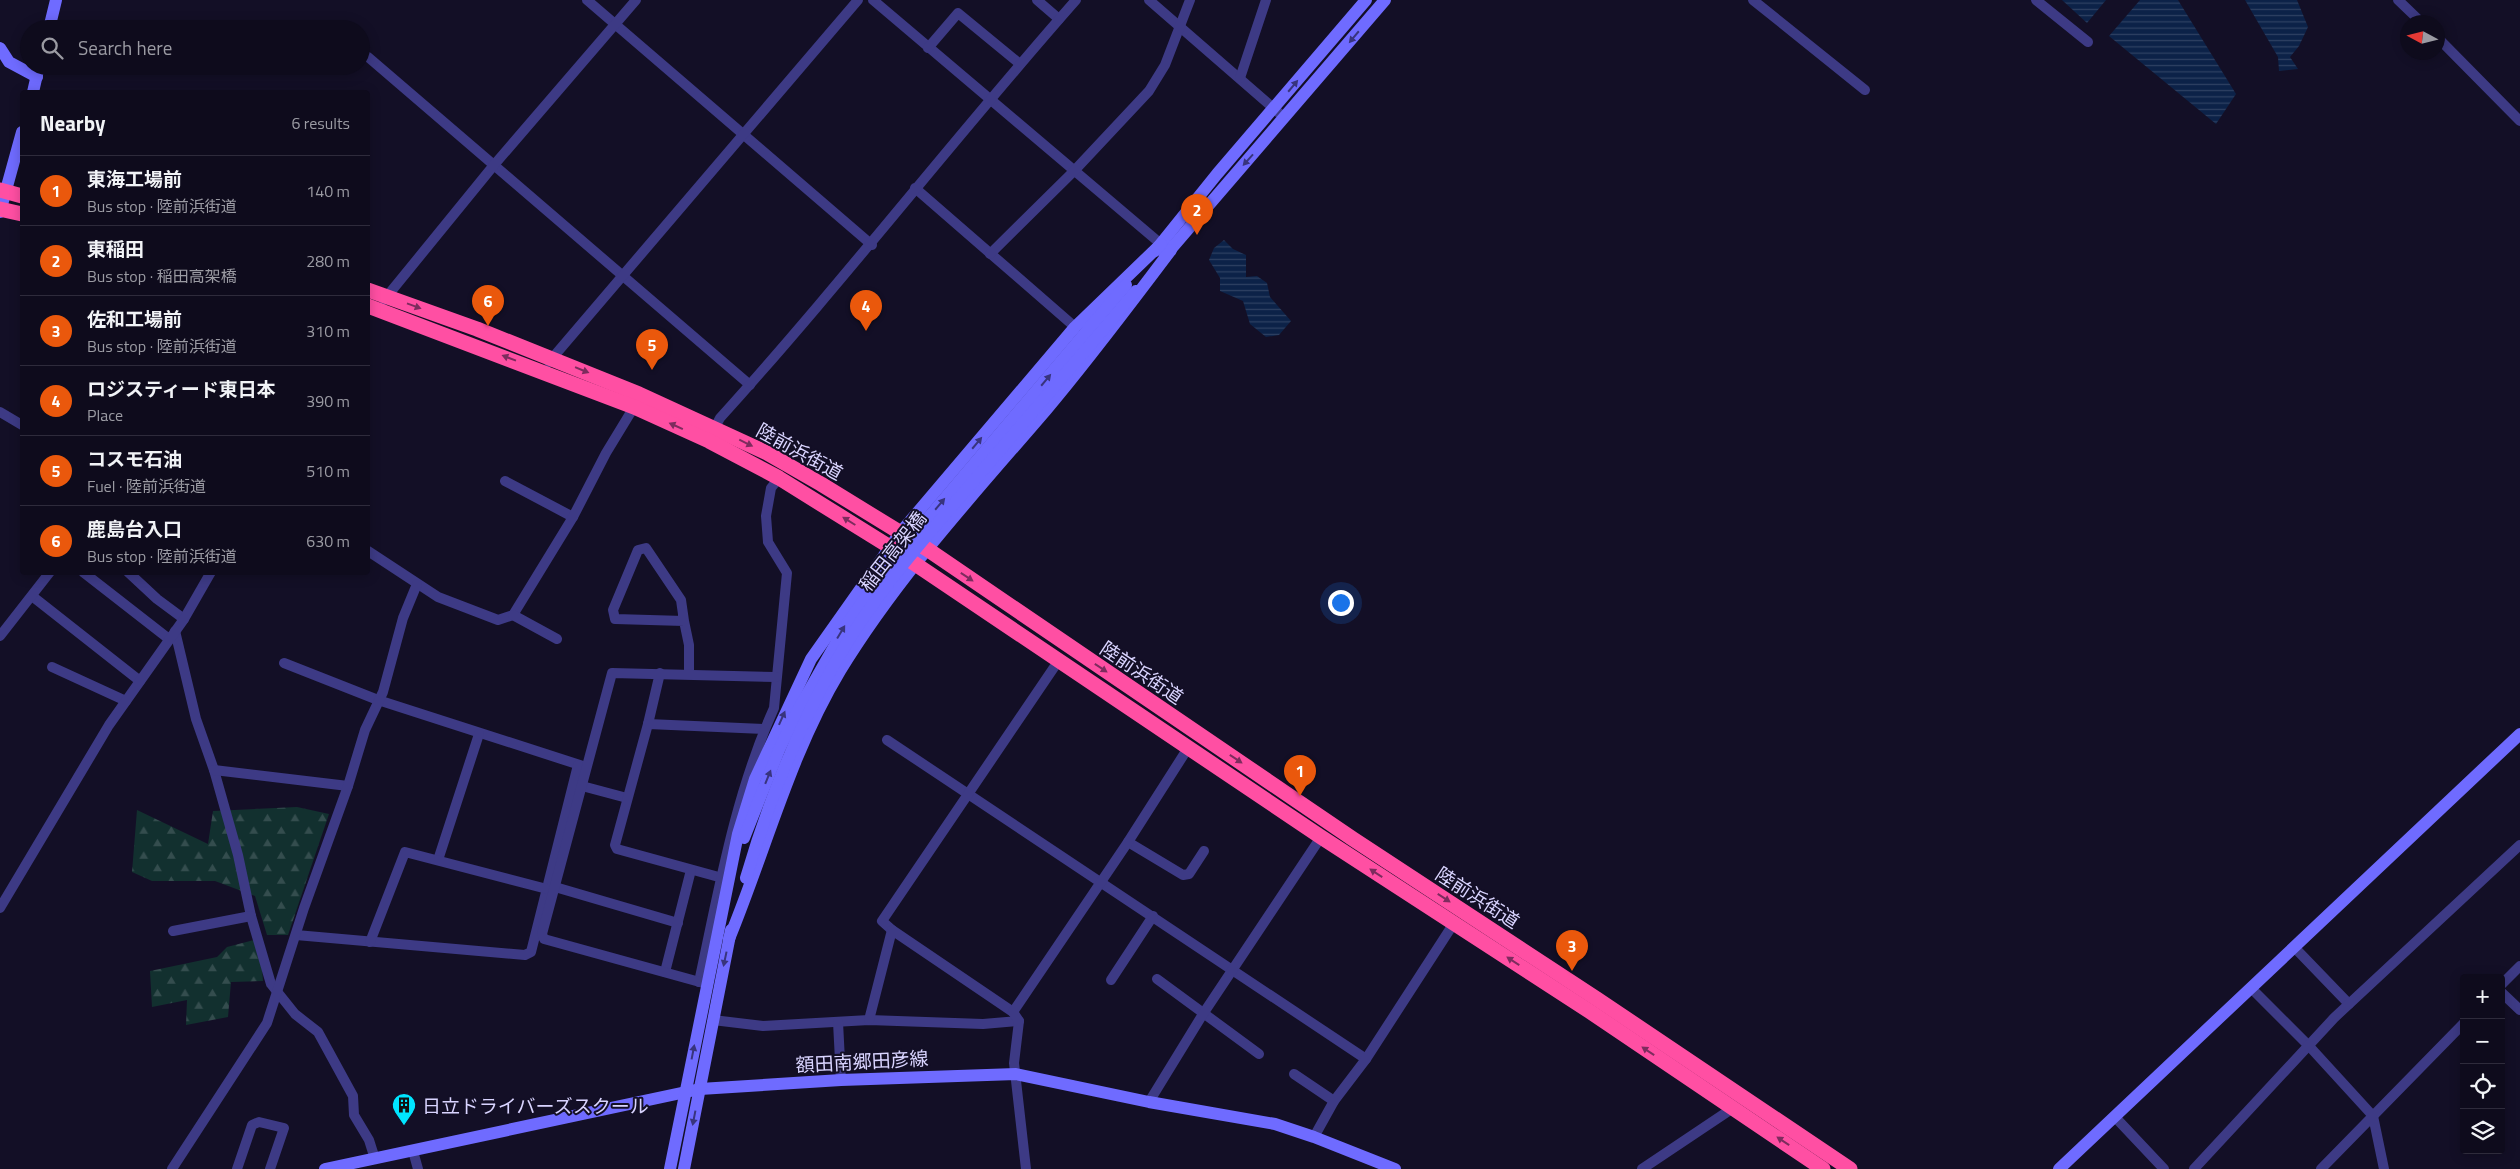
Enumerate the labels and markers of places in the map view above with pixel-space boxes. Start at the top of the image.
pin: 2 [1181,194,1213,235]
pin: 6 [472,285,504,326]
pin: 4 [850,290,882,331]
pin: 5 [636,329,668,370]
pin: 1 [1284,755,1316,796]
pin: 3 [1556,930,1588,971]
place label: 日立ドライバーズスクール [422,1091,649,1120]
building icon: 日立ドライバーズスクール [391,1092,417,1126]

